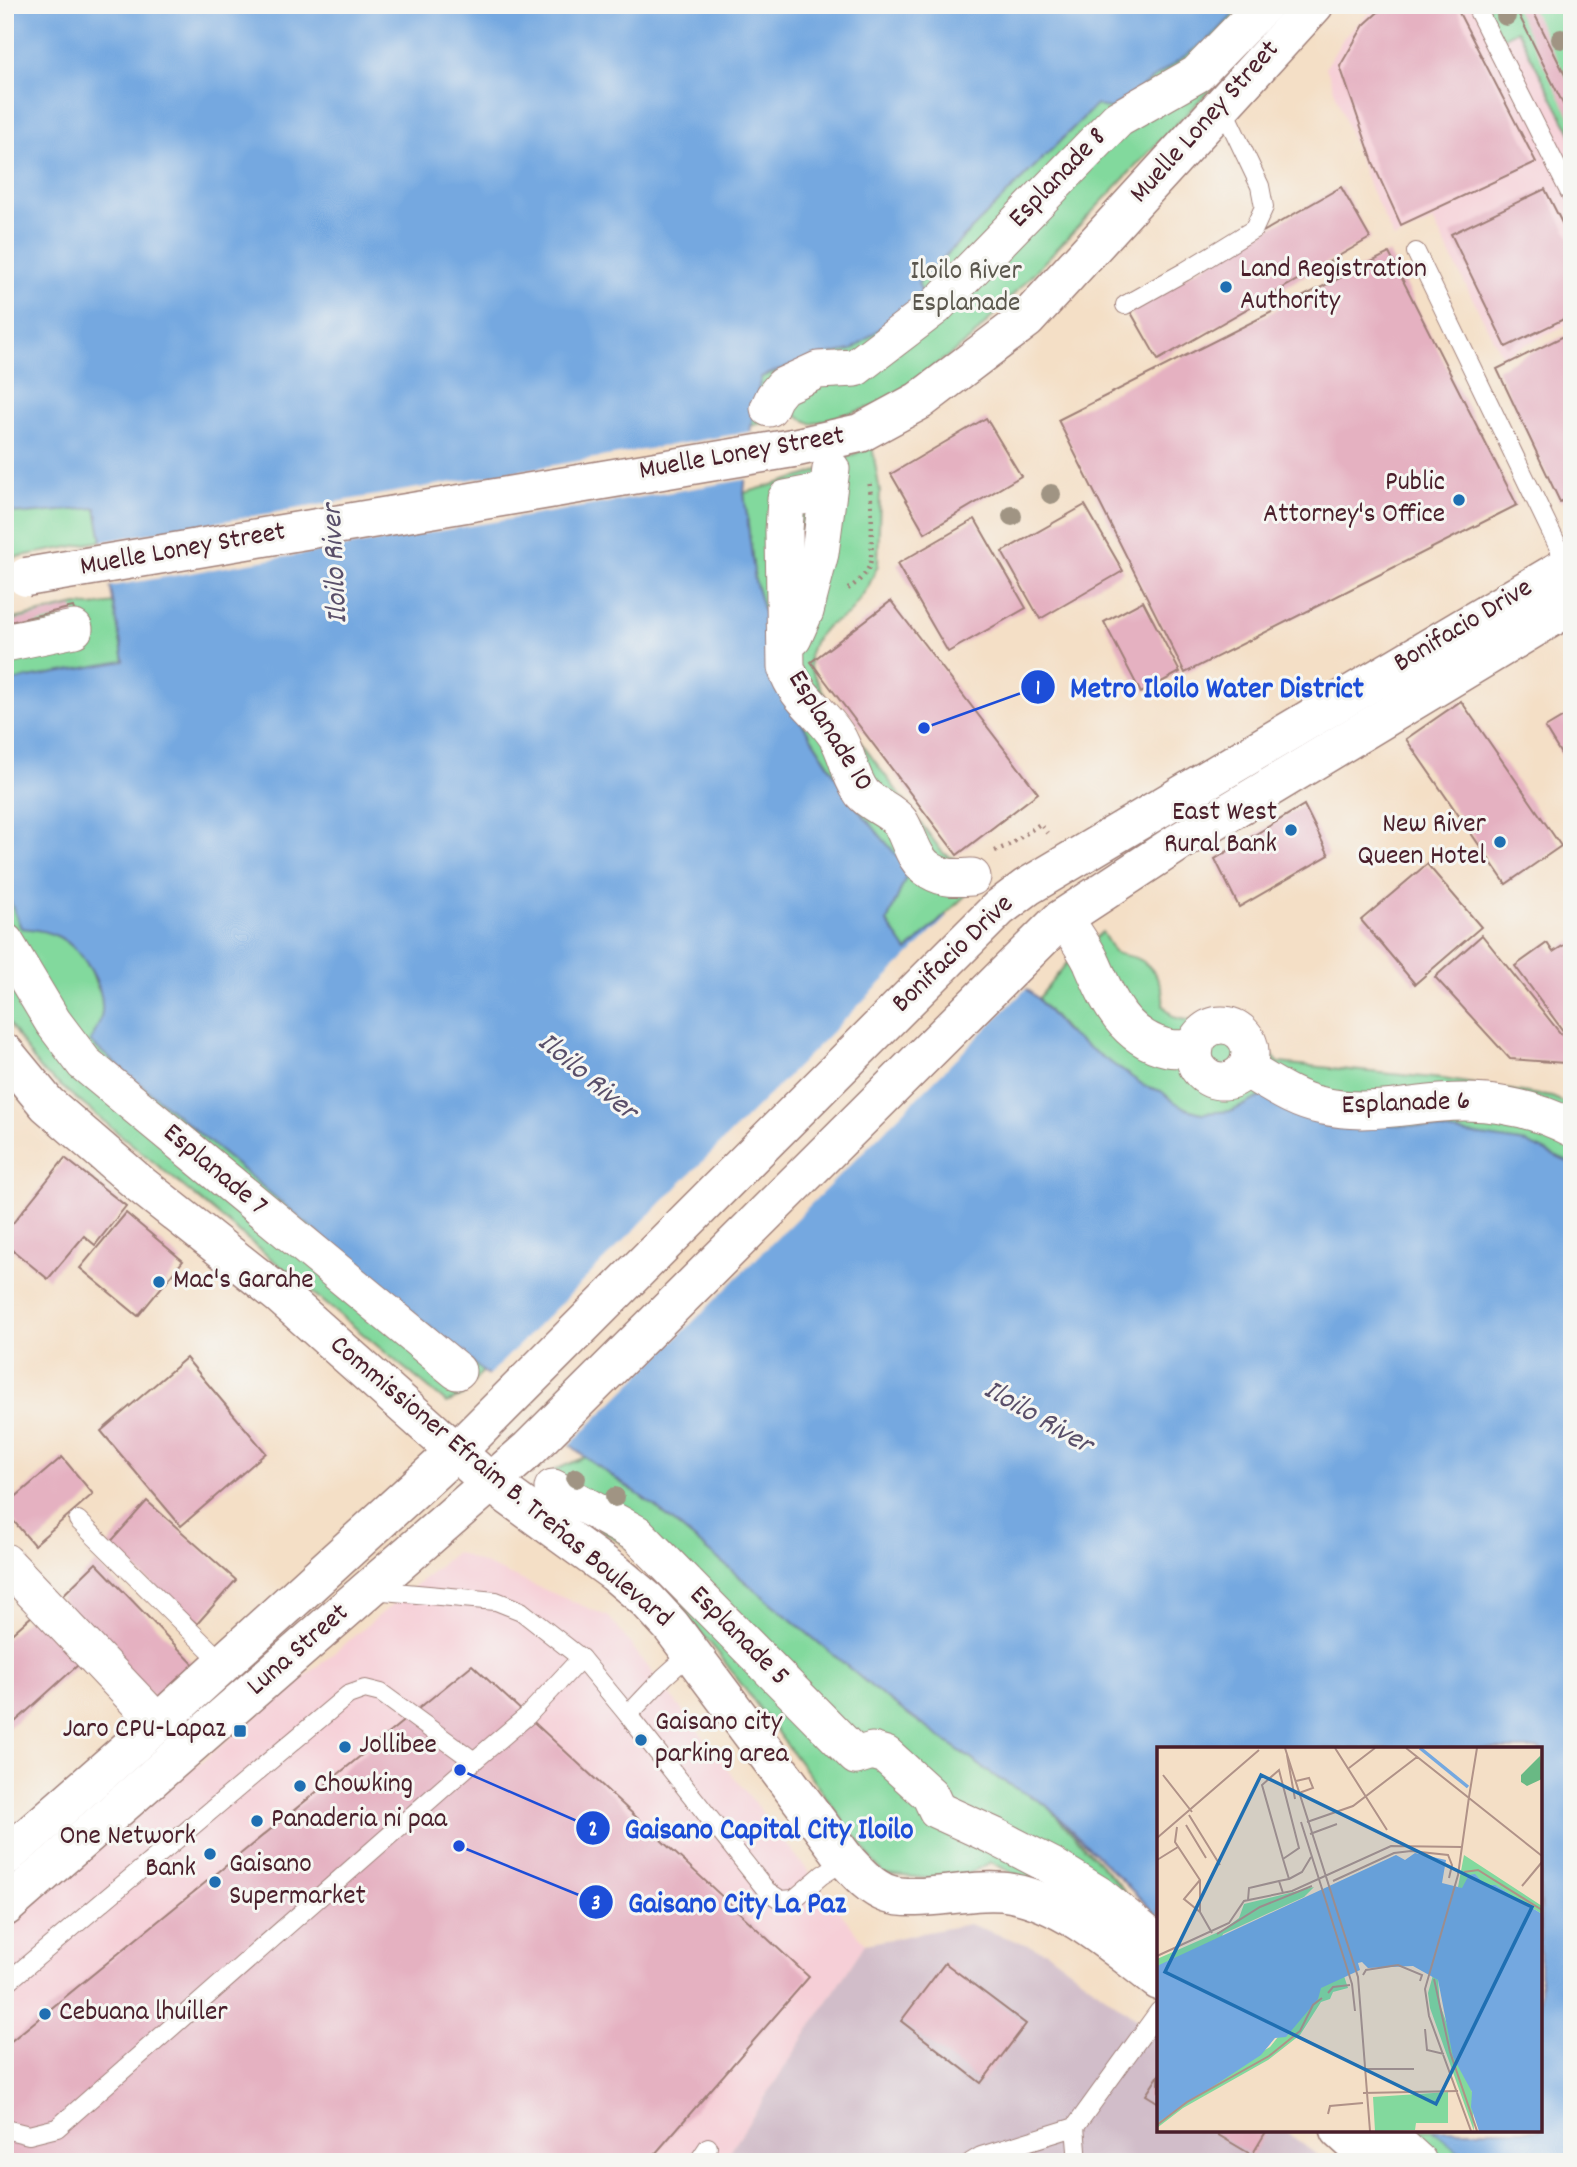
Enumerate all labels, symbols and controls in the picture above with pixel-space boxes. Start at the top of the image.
street label: Muelle Loney Street [1122,32,1290,214]
street label: Esplanade 8 [1001,120,1117,238]
place label: Land Registration Authority [1240,251,1427,323]
park label: Iloilo River Esplanade [910,253,1022,325]
marker: Land Registration Authority [1218,279,1234,295]
street label: Muelle Loney Street [636,417,848,493]
place label: Public Attorney's Office [1263,464,1445,536]
marker: Public Attorney's Office [1451,492,1467,508]
water label: Iloilo River [312,500,362,625]
street label: Muelle Loney Street [77,513,289,589]
street label: Bonifacio Drive [1387,570,1541,684]
callout: Metro Iloilo Water District [1021,661,1378,712]
street label: Esplanade 10 [776,664,882,800]
text: Metro Iloilo Water District [1070,670,1364,713]
text: 1 [1036,675,1040,705]
place label: East West Rural Bank [1164,794,1277,866]
place label: New River Queen Hotel [1358,806,1487,878]
marker: East West Rural Bank [1283,822,1299,838]
marker: New River Queen Hotel [1492,834,1508,850]
street label: Bonifacio Drive [884,886,1024,1024]
water label: Iloilo River [526,1023,648,1135]
street label: Esplanade 6 [1341,1083,1471,1127]
street label: Esplanade 7 [153,1115,275,1227]
place label: Mac's Garahe [173,1262,313,1302]
marker: Mac's Garahe [151,1274,167,1290]
street label: Commissioner Efraim B. Treñas Boulevard [320,1327,680,1639]
water label: Iloilo River [974,1370,1102,1469]
street label: Esplanade 5 [679,1578,797,1696]
street label: Luna Street [239,1595,359,1707]
place label: Gaisano city parking area [655,1704,789,1776]
place label: Jaro CPU-Lapaz [63,1711,226,1751]
marker: Jaro CPU-Lapaz [232,1723,248,1739]
place label: Jollibee [359,1727,437,1767]
marker: Gaisano city parking area [633,1732,649,1748]
marker: Jollibee [337,1739,353,1755]
inset map [1157,1747,1542,2132]
place label: Chowking [314,1766,413,1806]
marker: Chowking [292,1778,308,1794]
place label: Panaderia ni paa [271,1801,448,1841]
callout: Gaisano Capital City Iloilo [575,1802,927,1853]
text: Gaisano Capital City Iloilo [624,1811,914,1854]
marker: Panaderia ni paa [249,1813,265,1829]
text: 2 [588,1816,598,1846]
place label: One Network Bank [59,1818,196,1890]
marker: One Network Bank [202,1846,218,1862]
place label: Gaisano Supermarket [229,1846,366,1918]
marker: Gaisano Supermarket [207,1874,223,1890]
callout: Gaisano City La Paz [579,1876,860,1927]
text: Gaisano City La Paz [628,1885,847,1928]
text: 3 [591,1890,601,1920]
place label: Cebuana lhuiller [59,1994,228,2034]
marker: Cebuana lhuiller [37,2006,53,2022]

